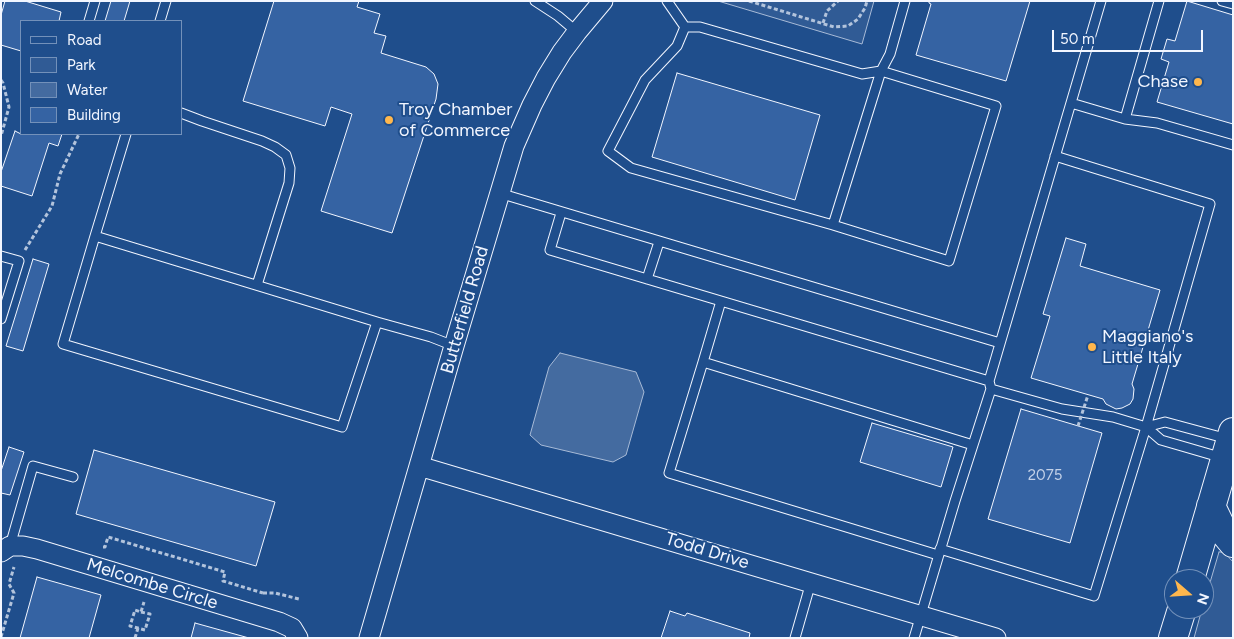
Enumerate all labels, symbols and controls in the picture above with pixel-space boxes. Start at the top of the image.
legend [20,20,182,135]
scale bar [1054,20,1205,52]
text: 50 m [1060,30,1095,48]
text: Road [67,31,102,49]
text: Park [67,56,96,74]
place label: Chase [1138,71,1188,93]
marker: Chase [1192,76,1204,88]
text: Water [67,81,107,99]
place label: Troy Chamber of Commerce [399,99,512,142]
text: Building [67,106,121,124]
marker: Troy Chamber of Commerce [383,114,395,126]
street label: Butterfield Road [436,244,494,376]
place label: Maggiano's Little Italy [1102,326,1193,368]
marker: Maggiano's Little Italy [1086,341,1098,353]
house number: 2075 [1028,467,1062,485]
street label: Todd Drive [663,528,751,574]
street label: Melcombe Circle [84,554,220,614]
north arrow [1164,569,1214,619]
text: N [1193,591,1213,607]

